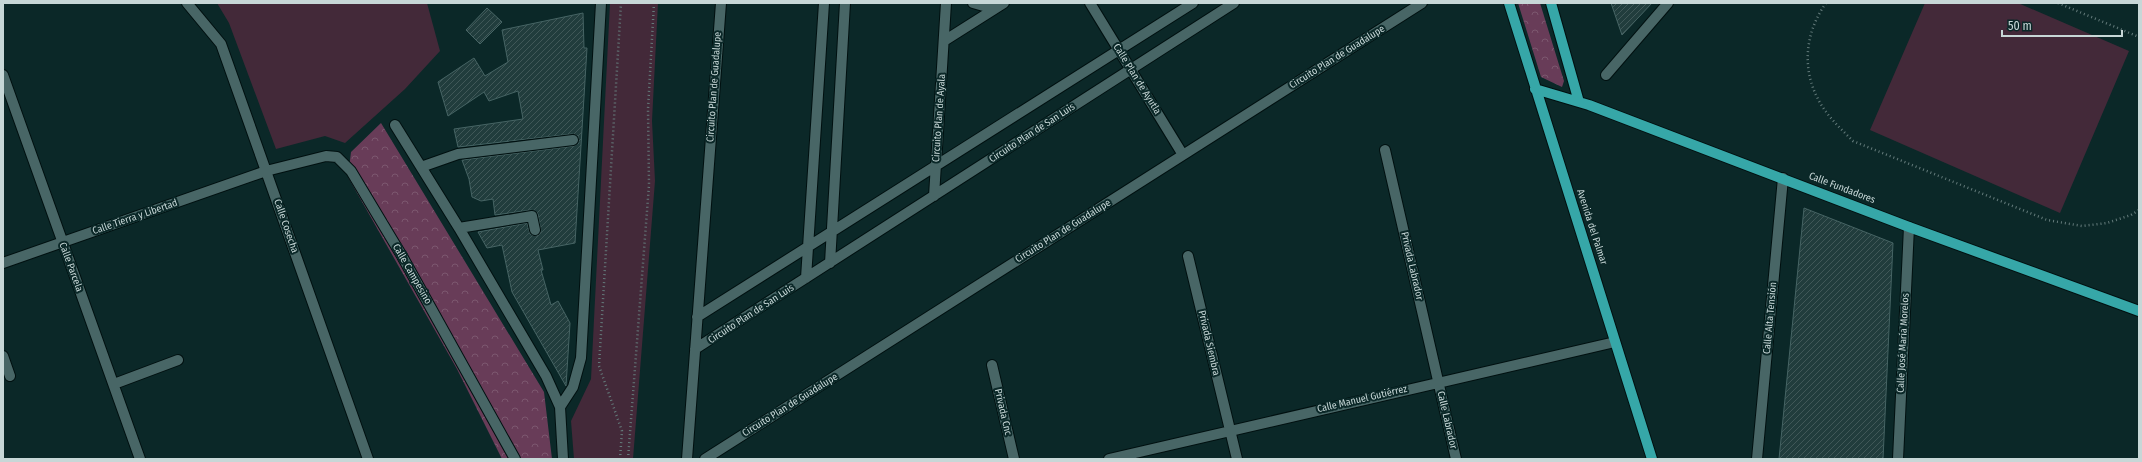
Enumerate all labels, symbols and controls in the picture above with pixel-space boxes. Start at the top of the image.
scale bar [2002,12,2122,38]
text: 50 m [2008,19,2032,33]
street label: Circuito Plan de Guadalupe [1287,23,1387,91]
street label: Circuito Plan de Guadalupe [704,31,724,143]
street label: Calle Plan de Ayutla [1110,42,1164,117]
street label: Circuito Plan de Ayala [930,73,948,162]
street label: Circuito Plan de San Luis [987,101,1077,165]
street label: Calle Fundadores [1807,170,1877,206]
street label: Avenida del Palmar [1574,188,1610,267]
street label: Calle Tierra y Libertad [91,197,179,237]
street label: Circuito Plan de Guadalupe [1013,197,1113,265]
street label: Calle Cosecha [271,198,301,255]
street label: Privada Labrador [1398,231,1426,302]
street label: Calle Parcela [57,241,86,293]
street label: Calle Campesino [390,242,434,306]
street label: Calle Alta Tensión [1761,281,1779,355]
street label: Circuito Plan de San Luis [706,282,796,346]
street label: Calle José María Morelos [1893,293,1912,393]
street label: Privada Siembra [1196,309,1222,377]
street label: Circuito Plan de Guadalupe [740,371,840,439]
street label: Calle Manuel Gutiérrez [1316,383,1408,415]
street label: Privada Cnc [992,388,1014,437]
street label: Calle Labrador [1435,390,1460,451]

